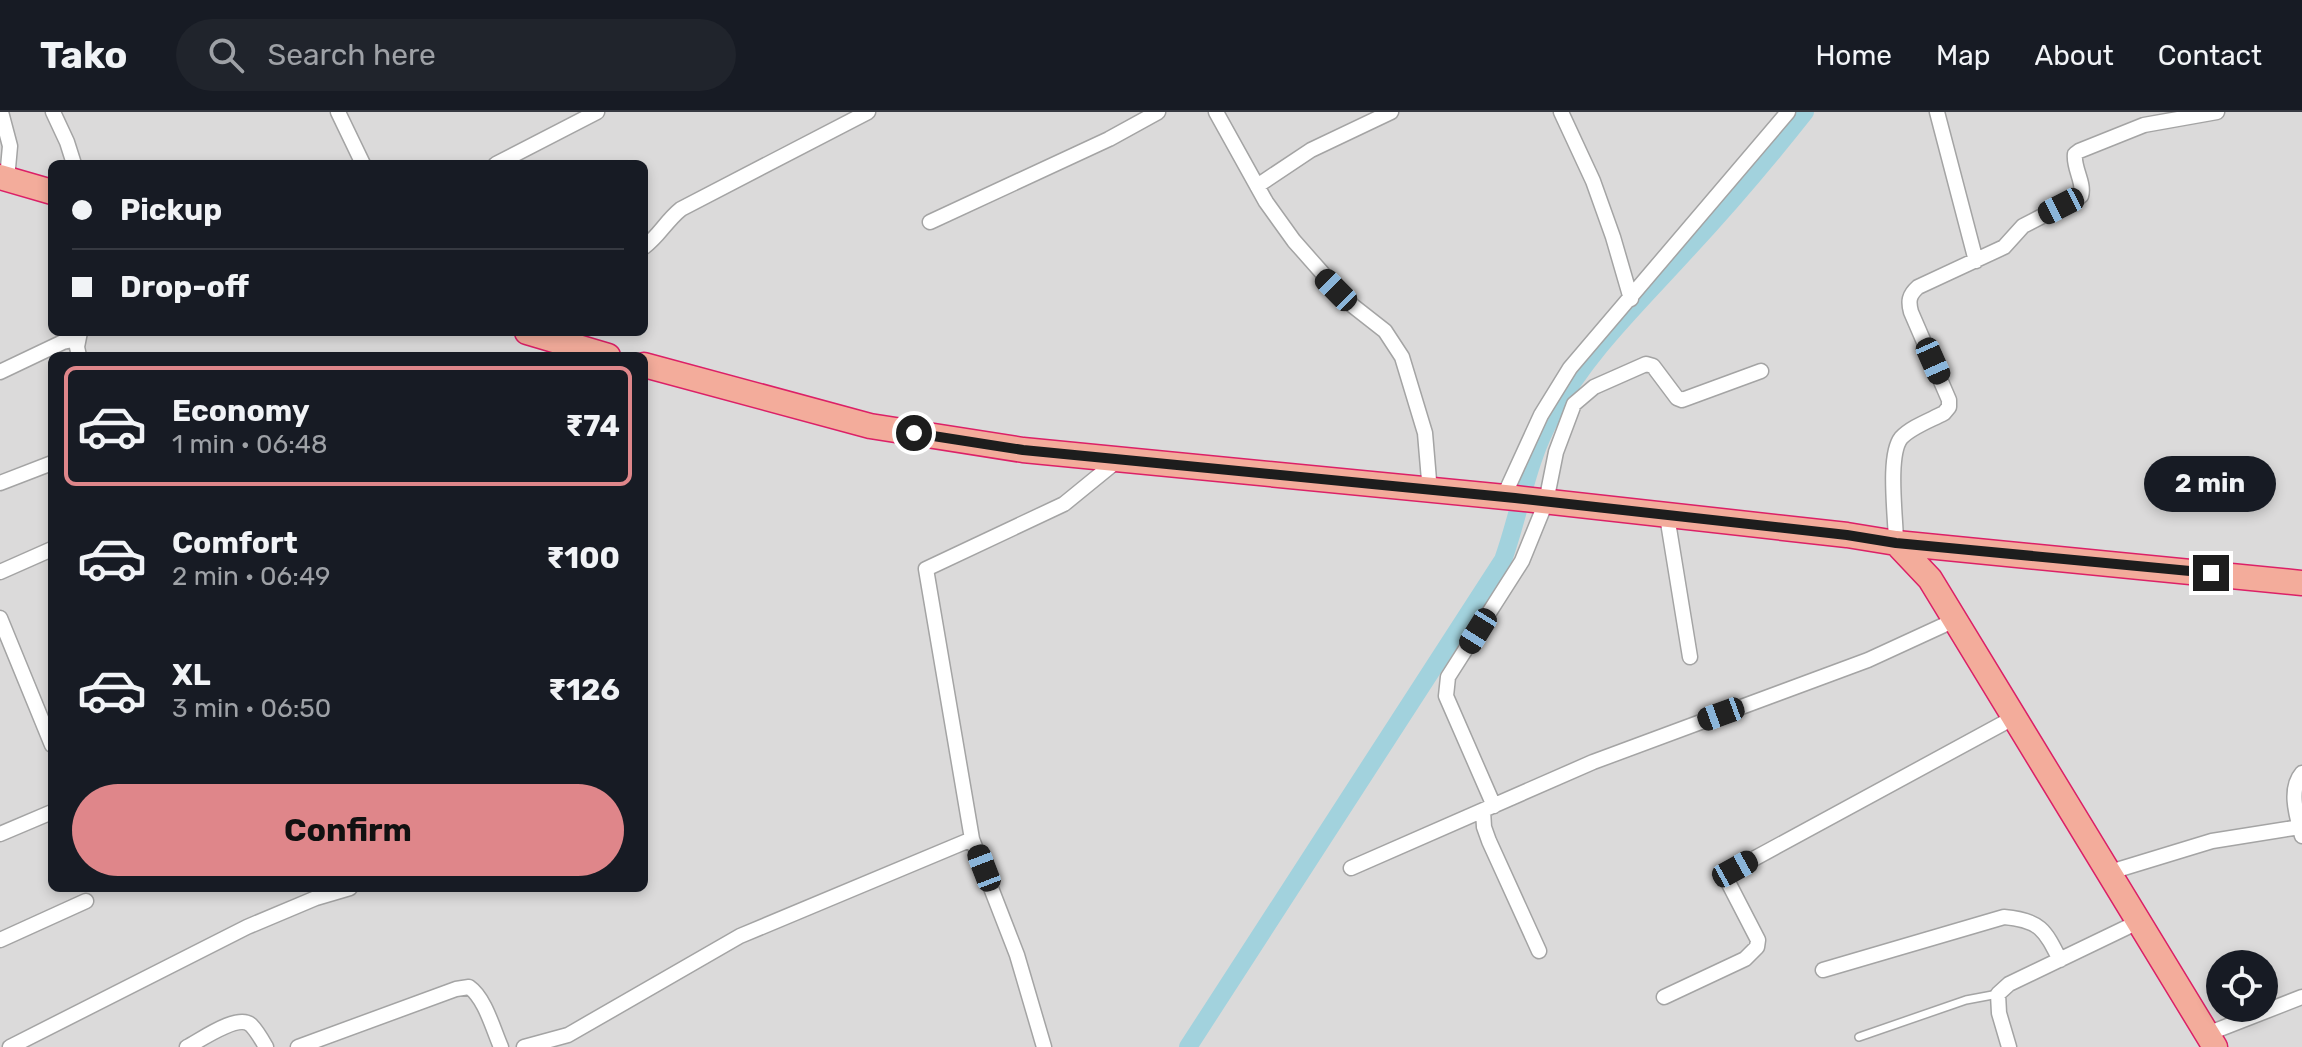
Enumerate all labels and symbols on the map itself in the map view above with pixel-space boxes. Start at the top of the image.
car [2034,184,2088,228]
car [1311,265,1361,315]
car [1912,334,1954,388]
route start [896,415,932,451]
callout: 2 min [2145,457,2277,513]
route end [2193,555,2229,591]
car [1455,604,1501,658]
car [1694,695,1748,733]
car [964,841,1004,895]
car [1708,847,1762,891]

